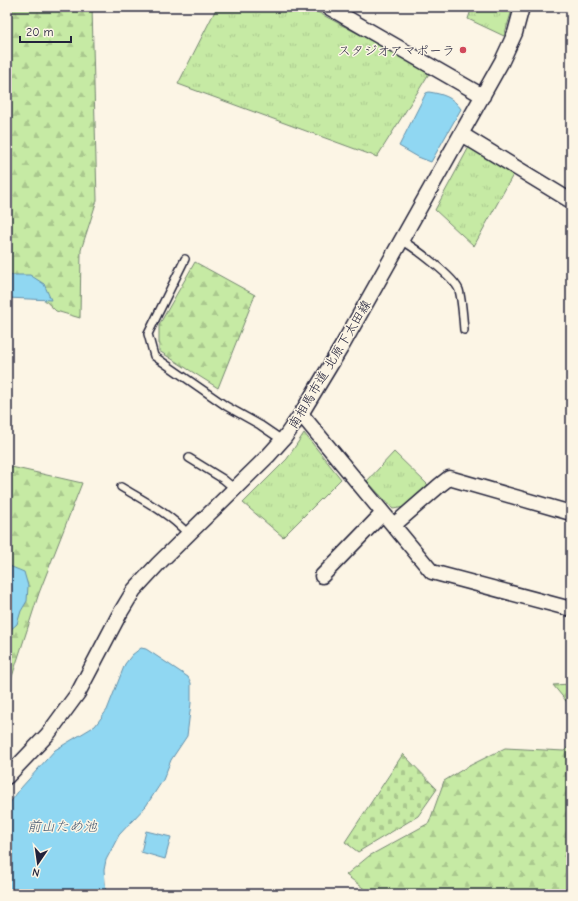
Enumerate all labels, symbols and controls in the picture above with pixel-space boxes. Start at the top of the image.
scale bar [20,18,71,44]
text: 20 m [26,25,54,39]
place label: スタジオアマポーラ [338,43,455,58]
marker: スタジオアマポーラ [458,45,468,55]
street label: 南相馬市道 北原下太田線 [285,296,374,431]
water label: 前山ため池 [27,818,98,835]
north arrow [18,843,58,883]
text: N [31,865,41,879]

